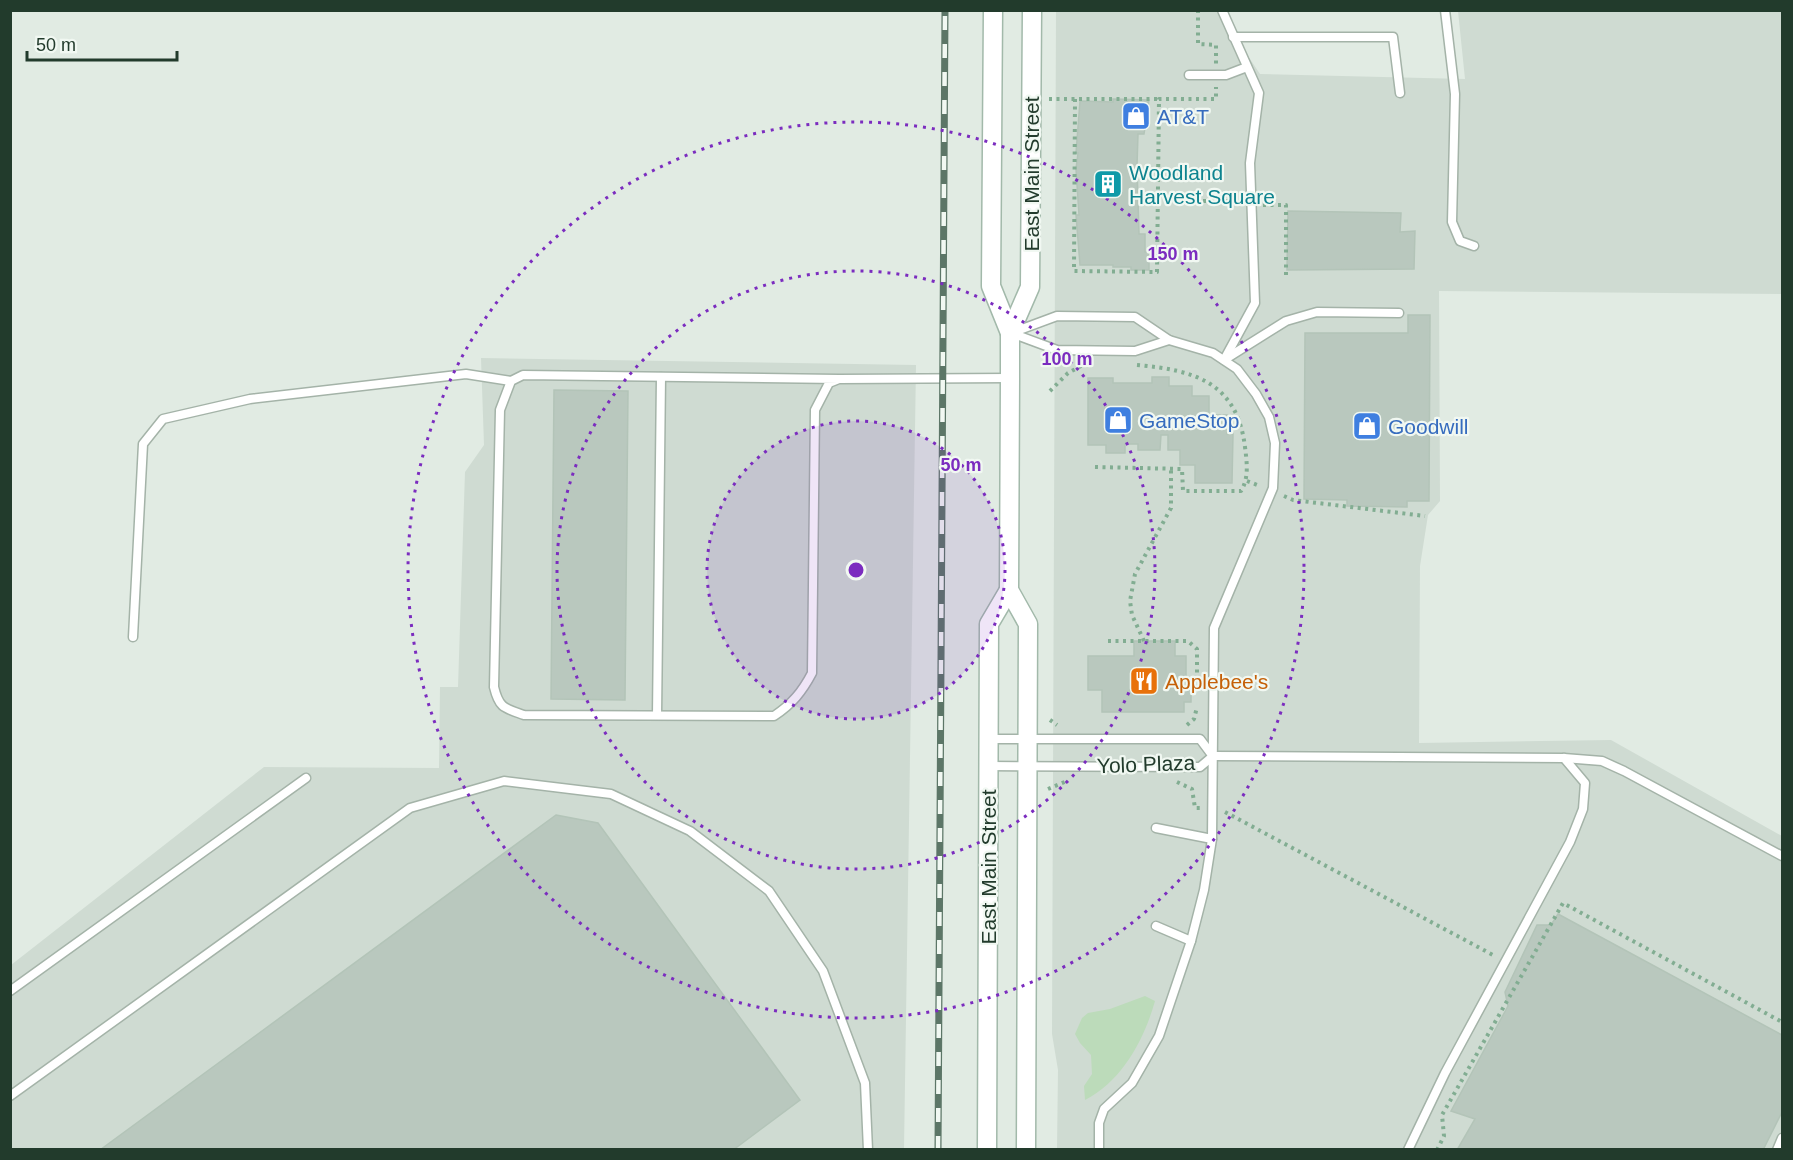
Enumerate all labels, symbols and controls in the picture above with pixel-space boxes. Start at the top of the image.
scale bar [27,24,177,62]
text: 50 m [36,35,76,55]
street label: East Main Street [1020,96,1043,252]
shop icon: AT&T [1120,100,1152,132]
place label: AT&T [1157,105,1209,128]
place label: Woodland Harvest Square [1129,161,1275,208]
building icon: Woodland Harvest Square [1092,168,1124,200]
text: 150 m [1147,244,1199,264]
text: 100 m [1041,349,1093,369]
shop icon: GameStop [1102,404,1134,436]
place label: GameStop [1139,409,1239,432]
shop icon: Goodwill [1351,410,1383,442]
place label: Goodwill [1388,415,1469,438]
text: 50 m [940,455,982,475]
centre of rings [846,560,866,580]
restaurant icon: Applebee's [1128,665,1160,697]
place label: Applebee's [1165,670,1268,693]
street label: Yolo Plaza [1096,751,1196,777]
street label: East Main Street [977,789,1000,945]

